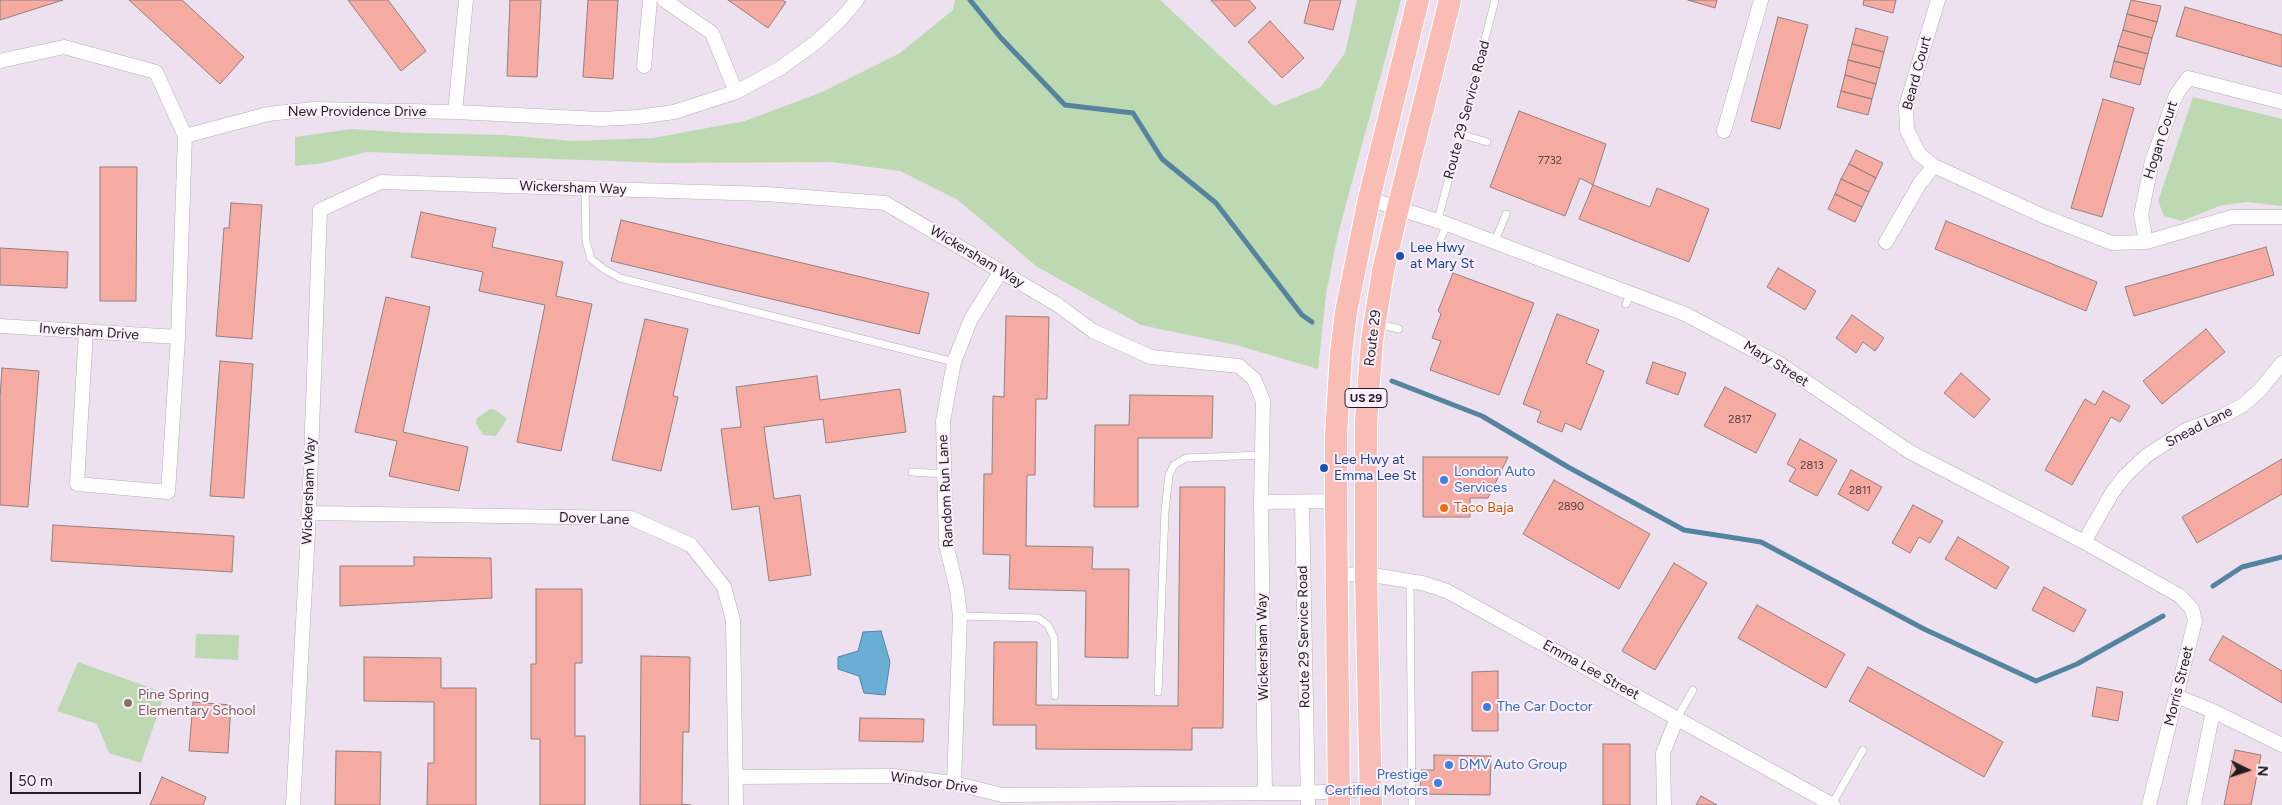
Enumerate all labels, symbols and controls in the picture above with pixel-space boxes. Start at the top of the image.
street label: Beard Court [1899,34,1935,112]
street label: Route 29 Service Road [1440,39,1494,181]
street label: Hogan Court [2140,99,2182,181]
street label: New Providence Drive [288,104,426,120]
house number: 7732 [1538,154,1562,168]
street label: Wickersham Way [519,178,627,198]
street label: Wickersham Way [927,222,1027,292]
place label: Lee Hwy at Mary St [1410,240,1474,272]
marker: Lee Hwy at Mary St [1394,250,1406,262]
street label: Route 29 [1361,309,1385,367]
street label: Inversham Drive [38,320,140,344]
street label: Mary Street [1740,337,1812,391]
road number: US 29 [1345,388,1387,408]
street label: Snead Lane [2163,403,2235,451]
house number: 2817 [1728,413,1752,427]
street label: Random Run Lane [935,434,957,548]
street label: Wickersham Way [299,437,319,545]
place label: Lee Hwy at Emma Lee St [1334,452,1417,484]
house number: 2813 [1800,459,1824,473]
marker: Lee Hwy at Emma Lee St [1318,462,1330,474]
place label: London Auto Services [1454,464,1535,497]
marker: London Auto Services [1438,474,1450,486]
house number: 2811 [1849,484,1871,498]
place label: Taco Baja [1454,500,1514,516]
house number: 2890 [1558,500,1584,514]
marker: Taco Baja [1438,502,1450,514]
street label: Dover Lane [559,509,629,529]
street label: Route 29 Service Road [1294,566,1314,708]
street label: Wickersham Way [1254,593,1272,701]
street label: Emma Lee Street [1540,636,1642,704]
street label: Morris Street [2161,644,2197,728]
place label: Pine Spring Elementary School [138,687,256,720]
marker: Pine Spring Elementary School [122,697,134,709]
place label: The Car Doctor [1497,699,1593,715]
marker: The Car Doctor [1481,701,1493,713]
north arrow [2222,745,2272,795]
place label: DMV Auto Group [1459,757,1567,773]
marker: DMV Auto Group [1443,759,1455,771]
scale bar [12,762,144,794]
text: N [2254,765,2271,777]
place label: Prestige Certified Motors [1325,767,1428,800]
street label: Windsor Drive [889,769,979,797]
text: 50 m [18,772,53,790]
marker: Prestige Certified Motors [1432,777,1444,789]

